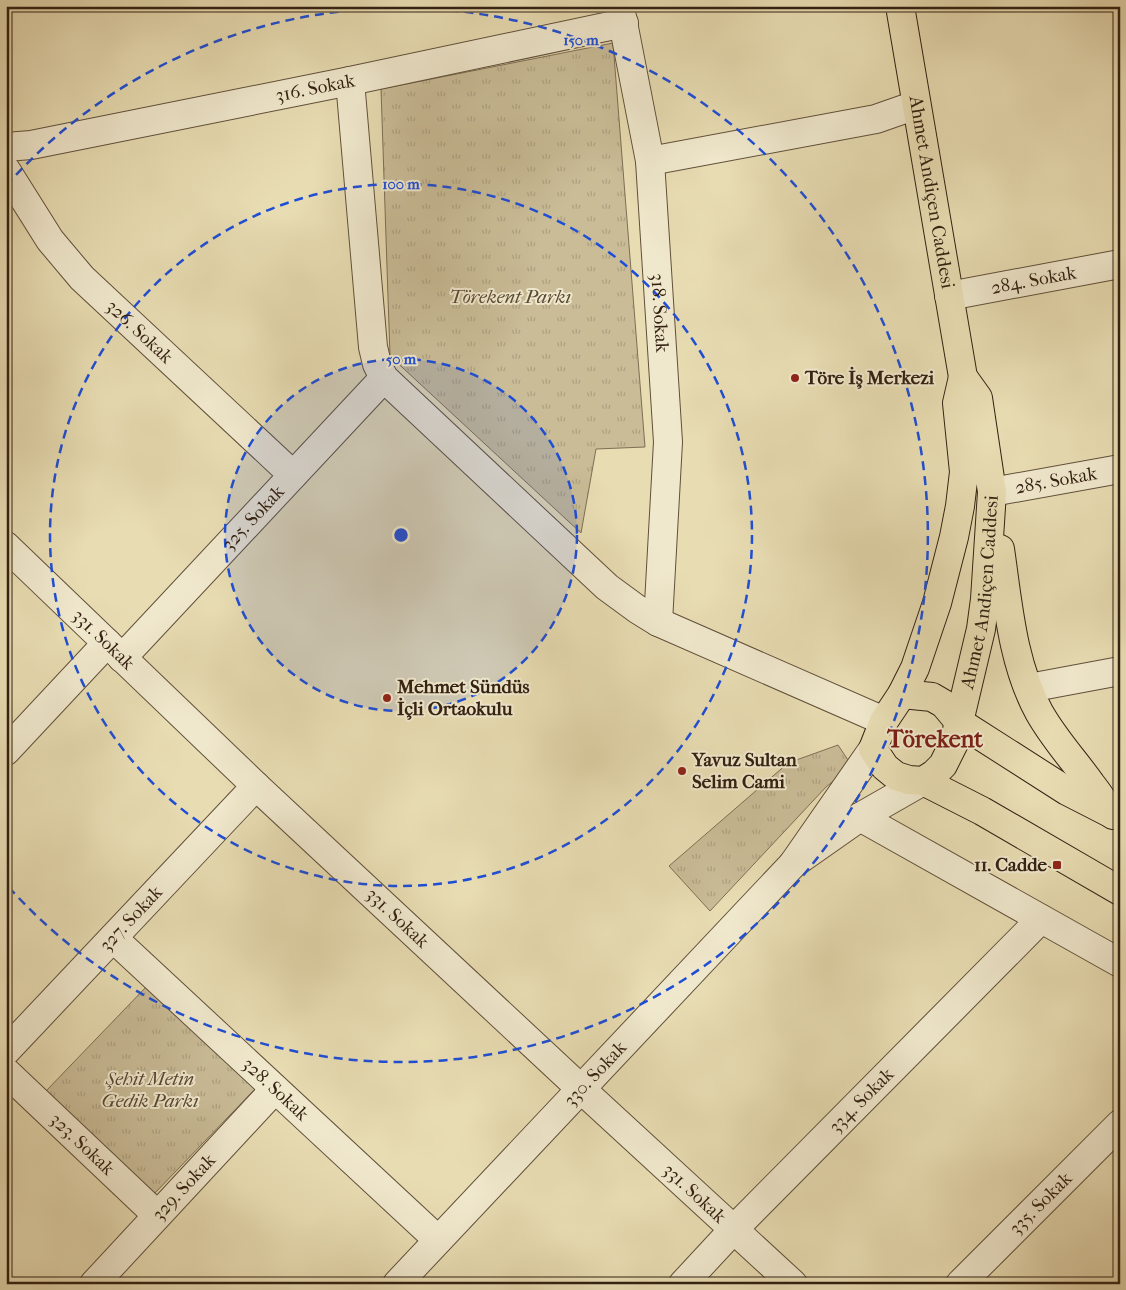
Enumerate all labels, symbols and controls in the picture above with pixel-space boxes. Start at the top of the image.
text: 150 m [563,31,599,49]
street label: 316. Sokak [274,69,357,107]
street label: Ahmet Andiçen Caddesi [904,93,959,291]
text: 100 m [382,175,420,193]
street label: 284. Sokak [989,261,1078,299]
street label: 318. Sokak [646,272,673,353]
park label: Törekent Parkı [449,286,571,308]
street label: 326. Sokak [102,295,178,368]
text: 50 m [386,350,417,368]
place label: Töre İş Merkezi [804,366,935,389]
marker: Töre İş Merkezi [789,372,801,384]
street label: 285. Sokak [1013,462,1099,499]
street label: 325. Sokak [217,480,289,555]
street label: Ahmet Andiçen Caddesi [956,494,1003,692]
centre of rings [392,526,410,544]
street label: 331. Sokak [68,605,139,675]
place label: Mehmet Sündüs İçli Ortaokulu [396,676,530,720]
marker: Mehmet Sündüs İçli Ortaokulu [381,692,393,704]
district label: Törekent [886,725,983,753]
place label: Yavuz Sultan Selim Cami [691,749,798,793]
marker: Yavuz Sultan Selim Cami [676,765,688,777]
place label: 11. Cadde [974,854,1048,876]
marker: 11. Cadde [1051,859,1063,871]
street label: 327. Sokak [95,881,167,956]
street label: 331. Sokak [362,883,434,953]
street label: 330. Sokak [559,1036,631,1111]
street label: 328. Sokak [238,1053,313,1125]
street label: 334. Sokak [824,1063,898,1138]
park label: Şehit Metin Gedik Parkı [102,1068,198,1112]
street label: 323. Sokak [45,1108,119,1180]
street label: 329. Sokak [148,1149,220,1225]
street label: 331. Sokak [658,1159,731,1228]
street label: 335. Sokak [1005,1167,1077,1239]

